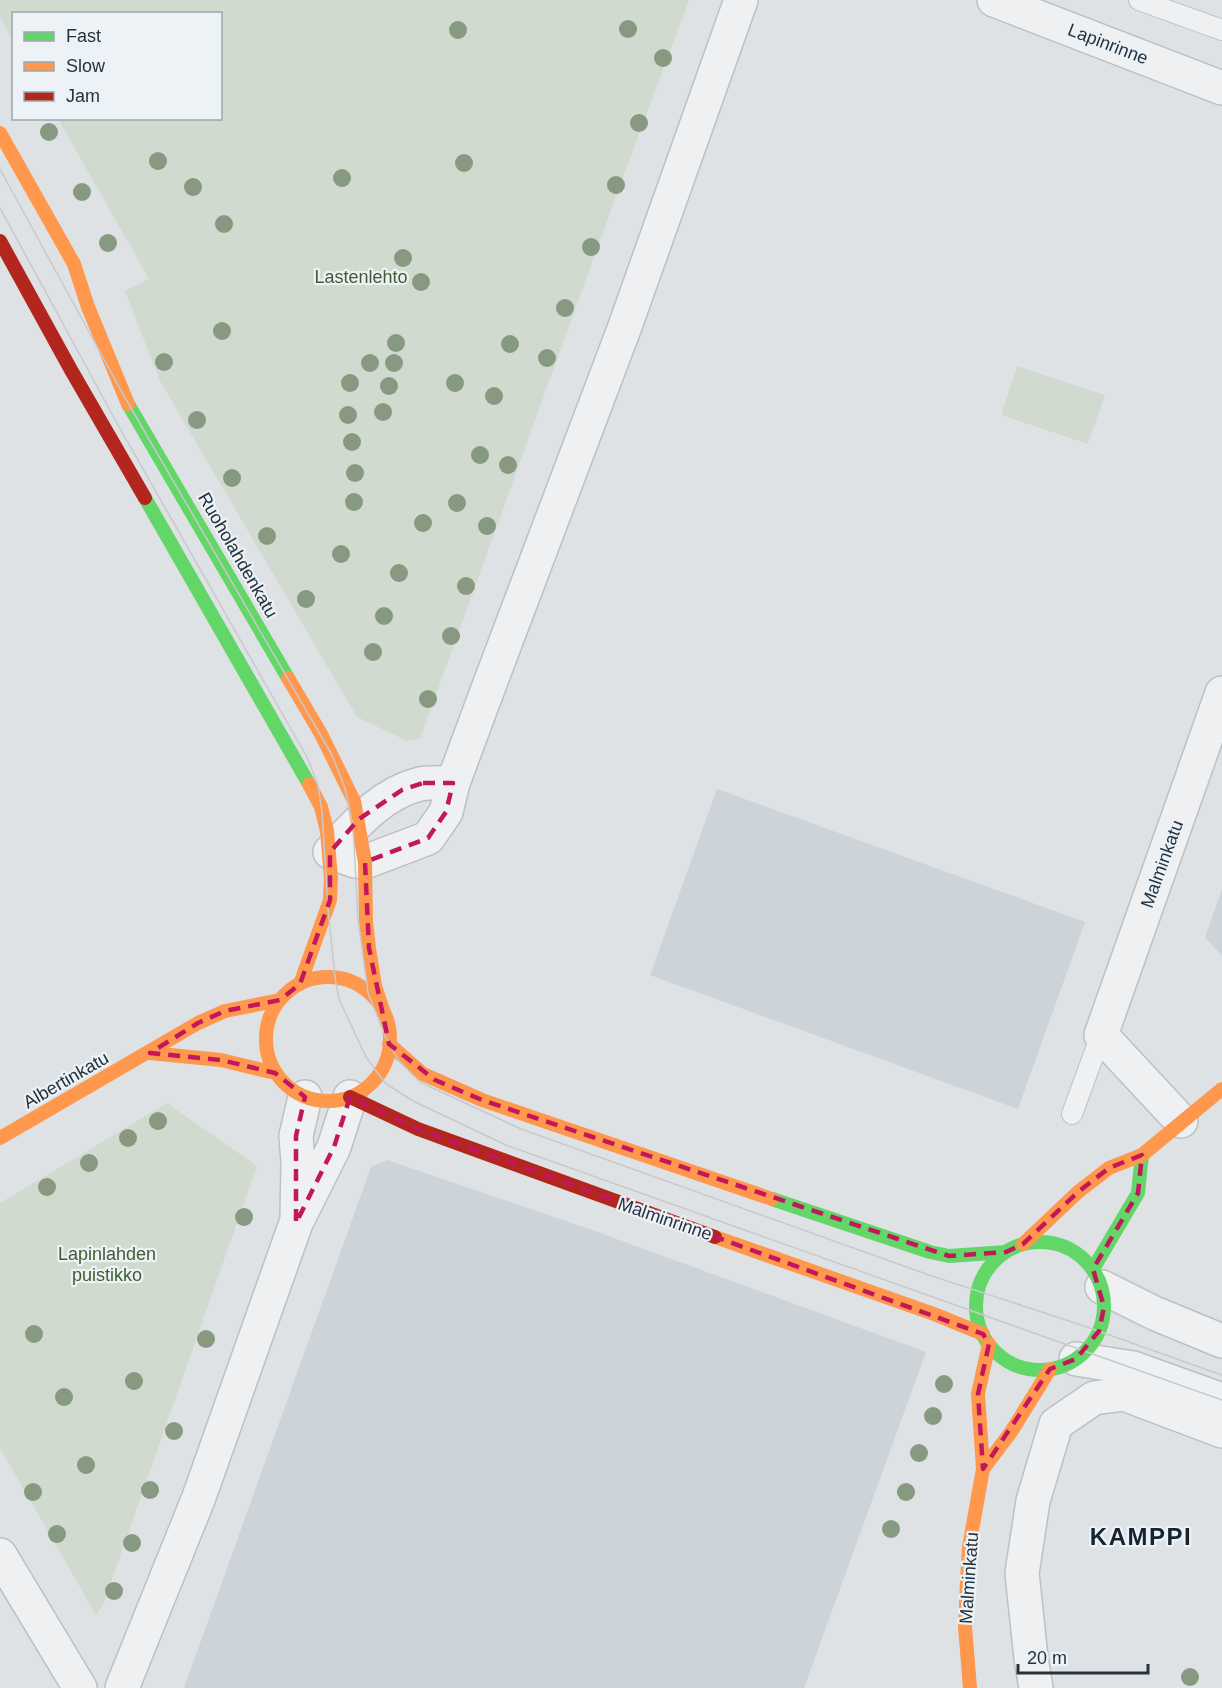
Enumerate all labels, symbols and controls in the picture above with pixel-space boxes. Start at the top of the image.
legend [12,12,222,120]
street label: Lapinrinne [1065,20,1151,68]
text: Fast [66,26,101,46]
text: Slow [66,56,106,76]
text: Jam [66,86,100,106]
park label: Lastenlehto [314,267,408,287]
street label: Ruoholahdenkatu [194,489,282,621]
street label: Malminkatu [1137,817,1187,911]
street label: Albertinkatu [20,1048,112,1112]
street label: Malminrinne [615,1194,715,1244]
park label: Lapinlahden puistikko [58,1244,156,1285]
district label: KAMPPI [1090,1523,1192,1550]
street label: Malminkatu [956,1531,982,1625]
scale bar [1018,1637,1148,1675]
text: 20 m [1027,1648,1067,1668]

